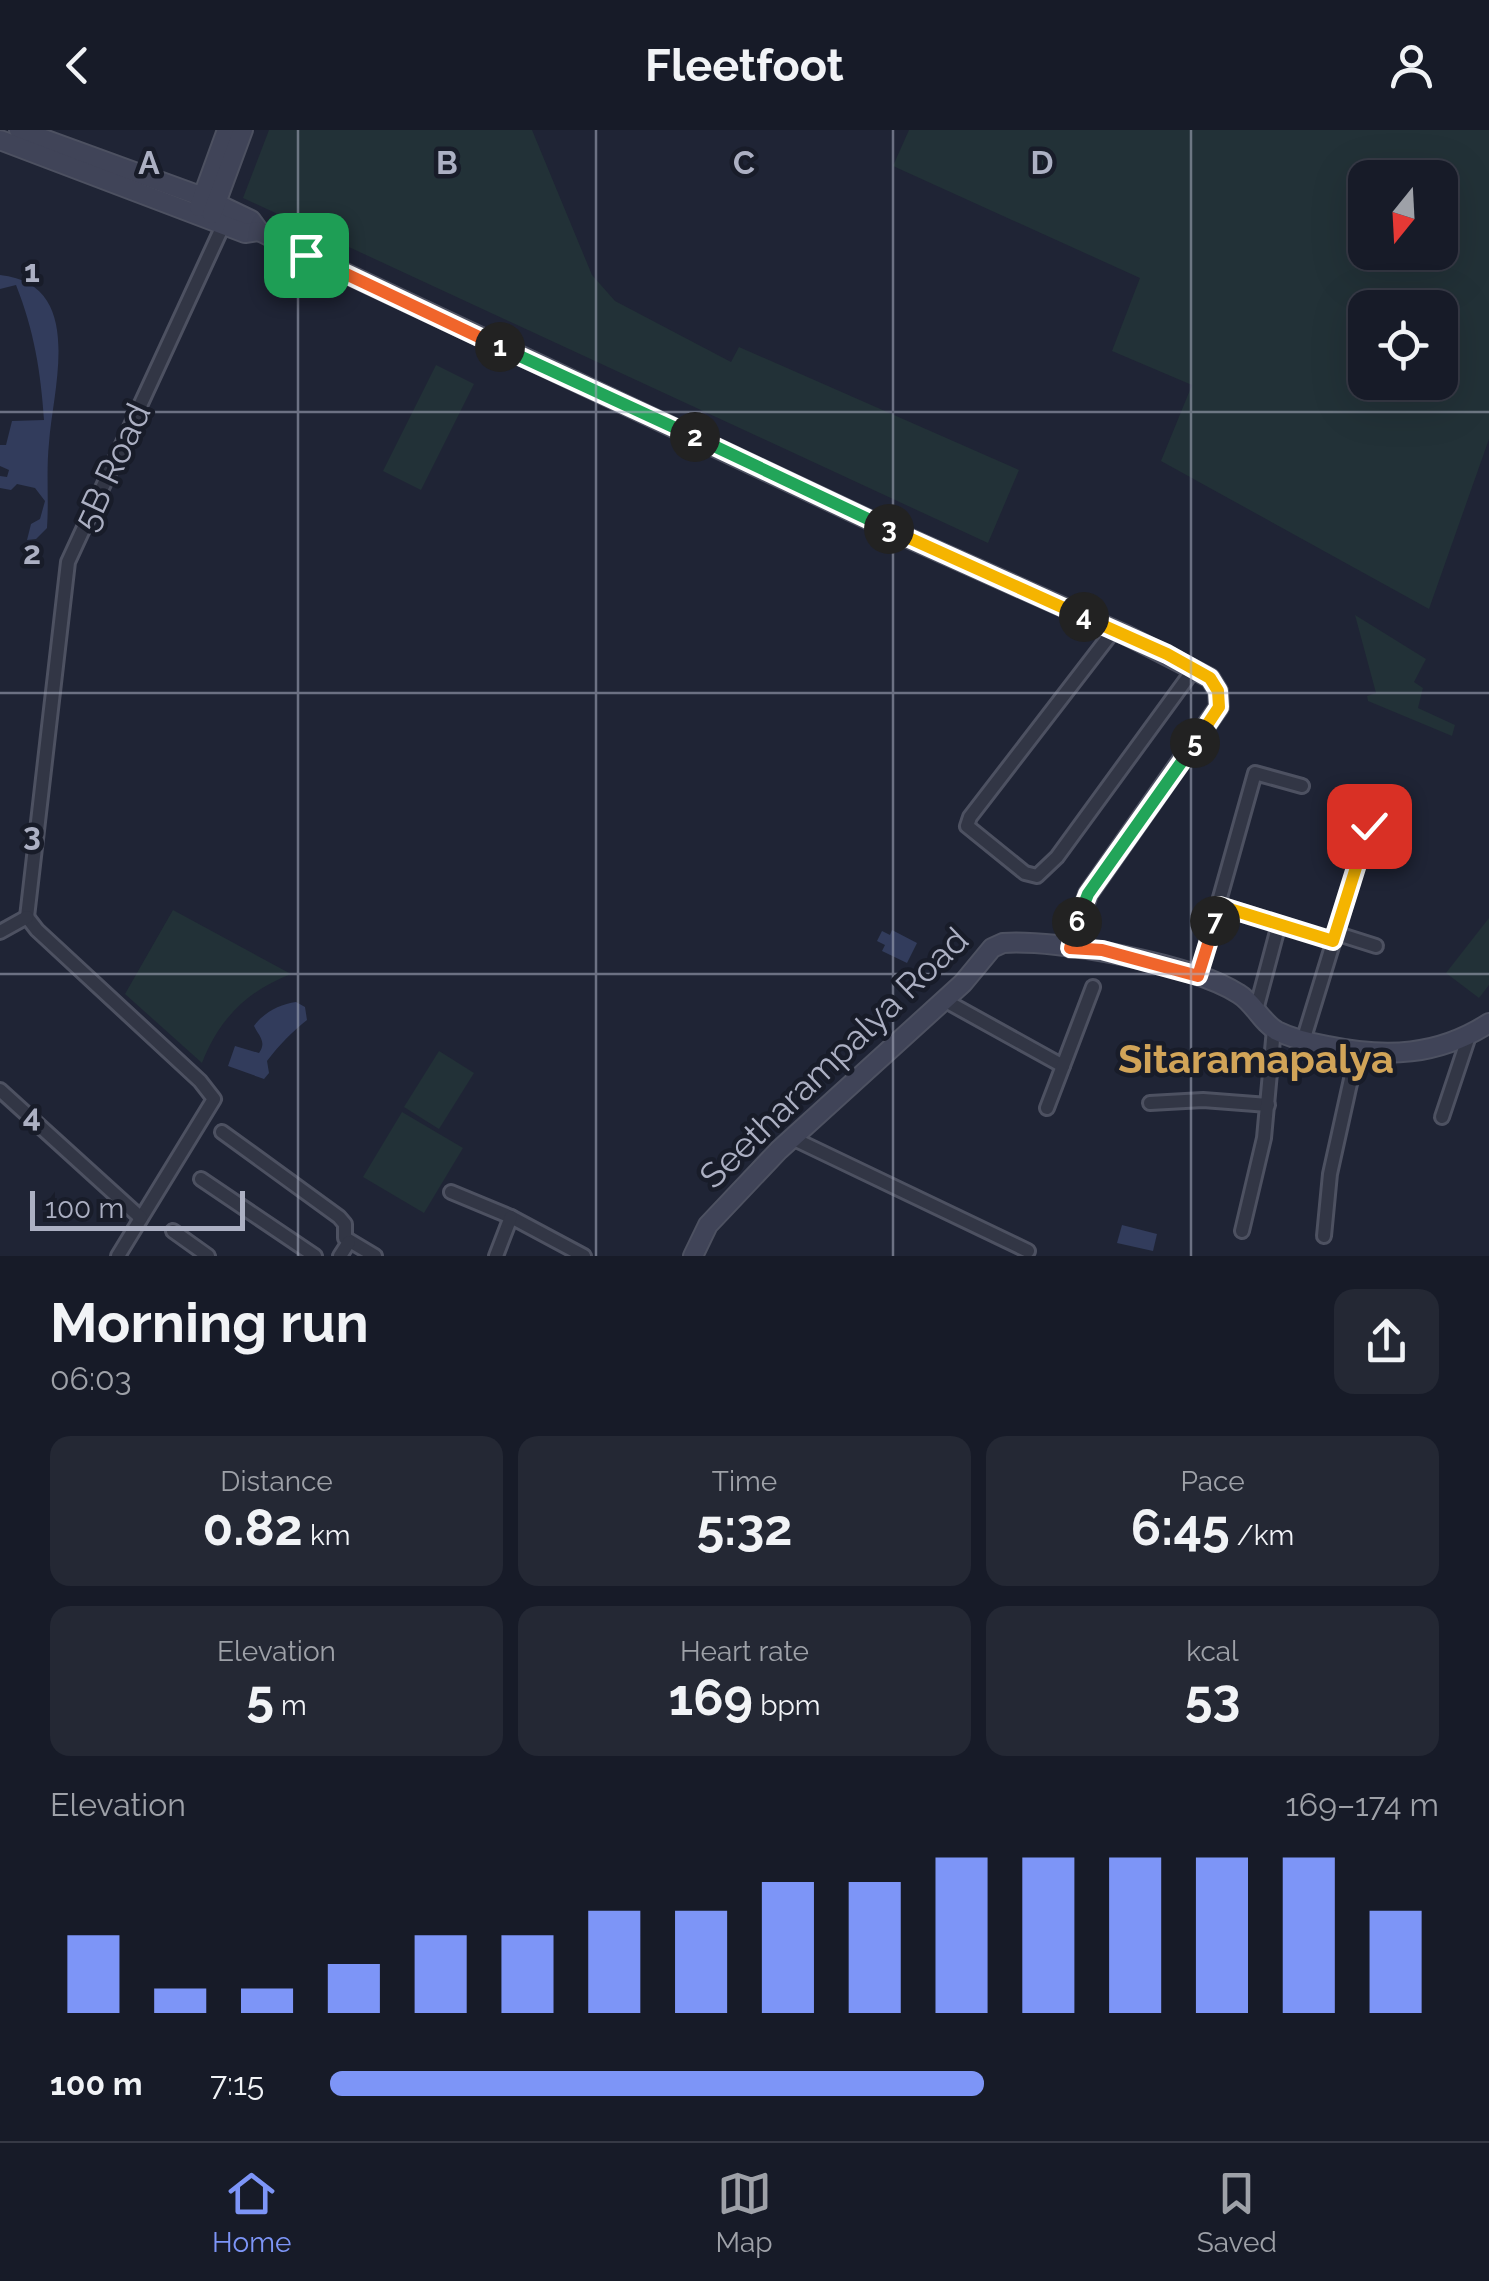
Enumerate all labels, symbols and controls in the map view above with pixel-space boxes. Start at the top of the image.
icon: back [50,38,105,93]
icon: person [1384,38,1439,93]
text: Fleetfoot [645,39,844,92]
text: A [138,144,160,181]
text: B [436,144,458,181]
text: C [733,144,755,181]
text: D [1031,144,1053,181]
north arrow [1348,160,1458,270]
map controls [1348,160,1458,400]
pin [264,213,349,298]
icon: arrive [279,228,334,283]
text: 1 [24,252,40,289]
button: locate [1348,290,1458,400]
pin: 1 [475,322,525,372]
text: 1 [493,330,507,363]
street label: 5B Road [64,397,159,537]
pin: 2 [670,412,720,462]
text: 2 [687,420,703,453]
pin: 3 [864,504,914,554]
text: 3 [881,512,897,545]
text: 2 [23,534,41,571]
pin: 4 [1059,592,1109,642]
text: 4 [1076,600,1092,633]
pin: 5 [1170,718,1220,768]
text: 5 [1187,726,1203,759]
pin [1327,784,1412,869]
icon: check [1342,799,1397,854]
text: 3 [23,815,41,852]
pin: 7 [1190,896,1240,946]
pin: 6 [1052,897,1102,947]
text: 7 [1207,904,1223,937]
text: 6 [1069,905,1086,938]
street label: Seetharampalya Road [691,919,976,1196]
district label: Sitaramapalya [1118,1035,1394,1082]
text: 4 [23,1097,41,1134]
scale bar [30,1186,245,1230]
text: 100 m [45,1192,124,1225]
button: share [1334,1289,1439,1394]
text: Morning run [50,1290,369,1355]
text: 06:03 [50,1360,132,1397]
text: Distance [220,1465,333,1498]
text: Time [712,1465,777,1498]
text: Pace [1180,1465,1245,1498]
text: 0.82 [202,1498,303,1557]
text: 5:32 [696,1498,793,1557]
text: 6:45 [1131,1498,1230,1557]
text: km [303,1519,351,1552]
text: /km [1230,1519,1294,1552]
text: Elevation [217,1635,336,1668]
text: Heart rate [680,1635,809,1668]
text: kcal [1186,1635,1239,1668]
text: 5 [246,1668,274,1727]
text: 169 [669,1668,753,1727]
text: 53 [1185,1668,1240,1727]
text: m [274,1689,307,1722]
text: bpm [753,1689,820,1722]
text: Elevation [50,1786,186,1823]
text: 169–174 m [1285,1786,1439,1823]
text: 100 m [50,2065,143,2102]
text: 7:15 [210,2065,264,2102]
tab: Home [212,2166,291,2259]
tab: Map [716,2166,773,2259]
tab: Saved [1197,2166,1277,2259]

